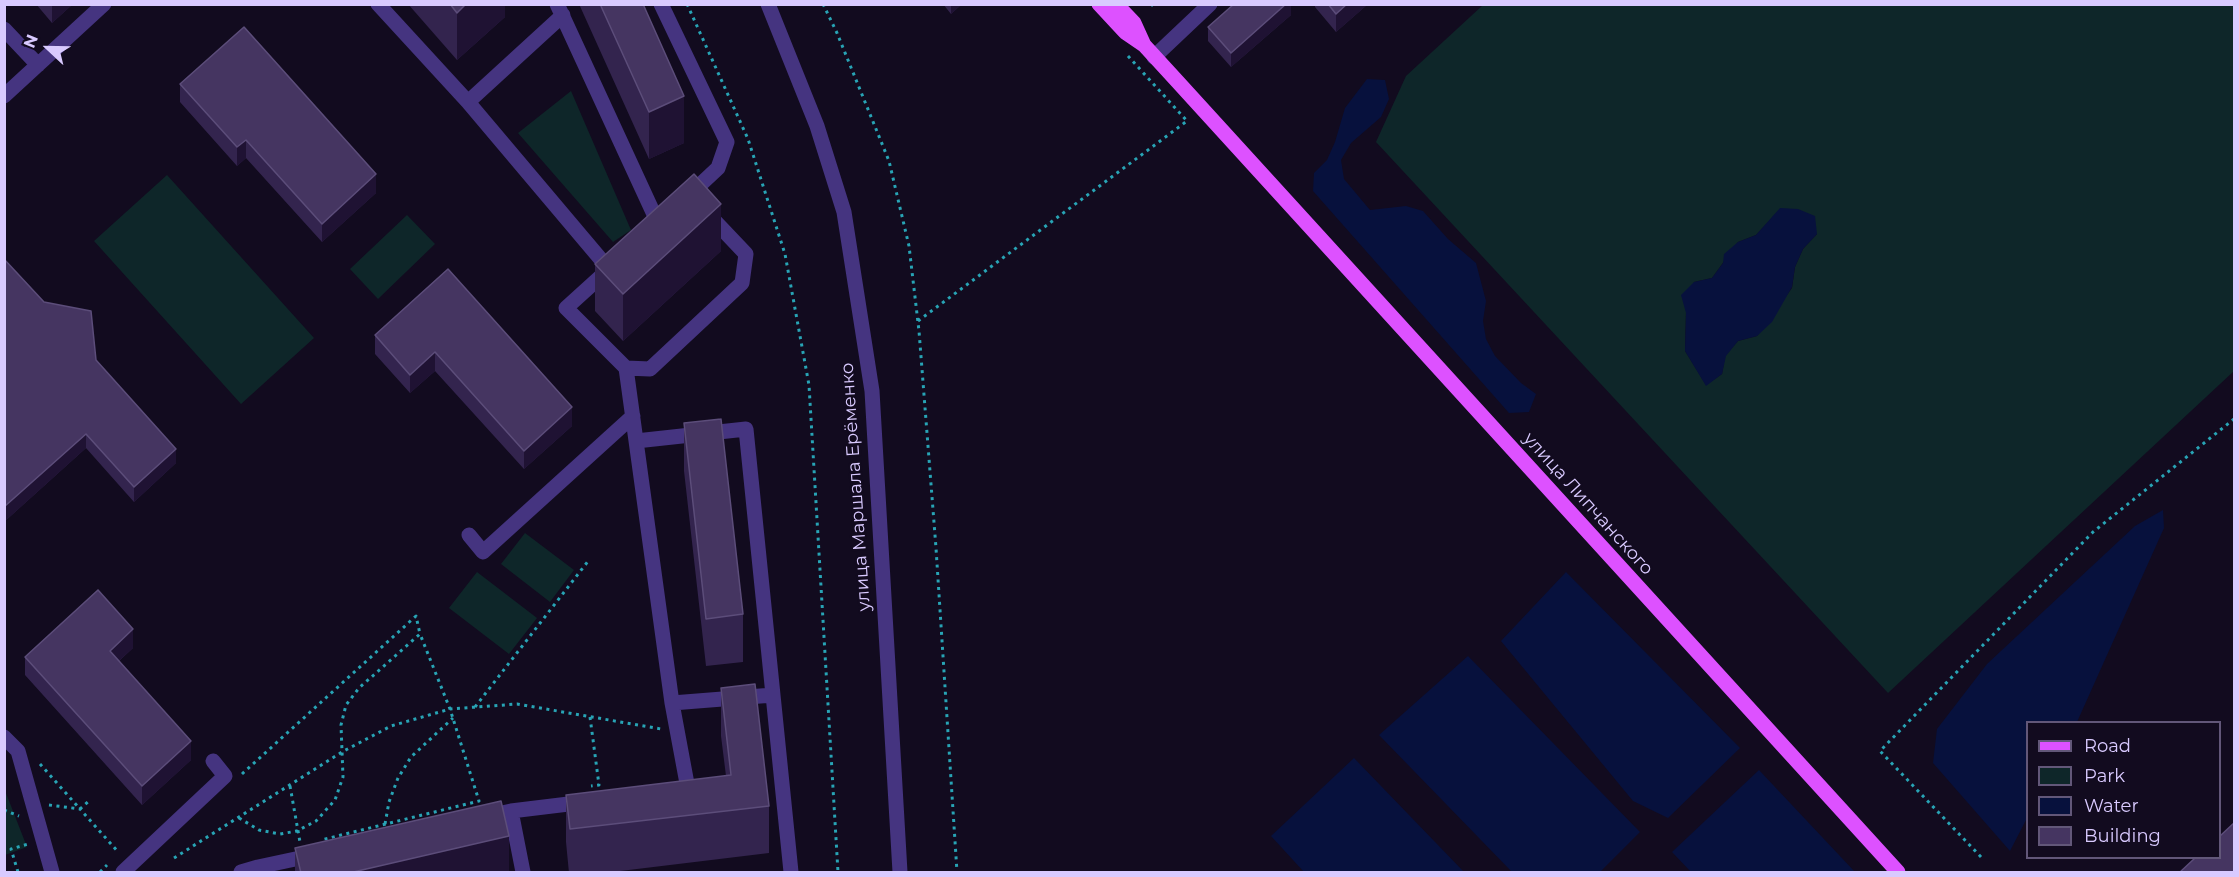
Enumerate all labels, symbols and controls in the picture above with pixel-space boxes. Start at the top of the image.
north arrow [18,18,78,78]
text: N [20,32,42,51]
street label: улица Маршала Ерёменко [837,362,875,612]
street label: улица Липчанского [1518,428,1658,580]
legend [2026,721,2221,859]
text: Road [2084,735,2131,757]
text: Park [2084,765,2125,787]
text: Water [2084,795,2139,817]
text: Building [2084,825,2161,847]

